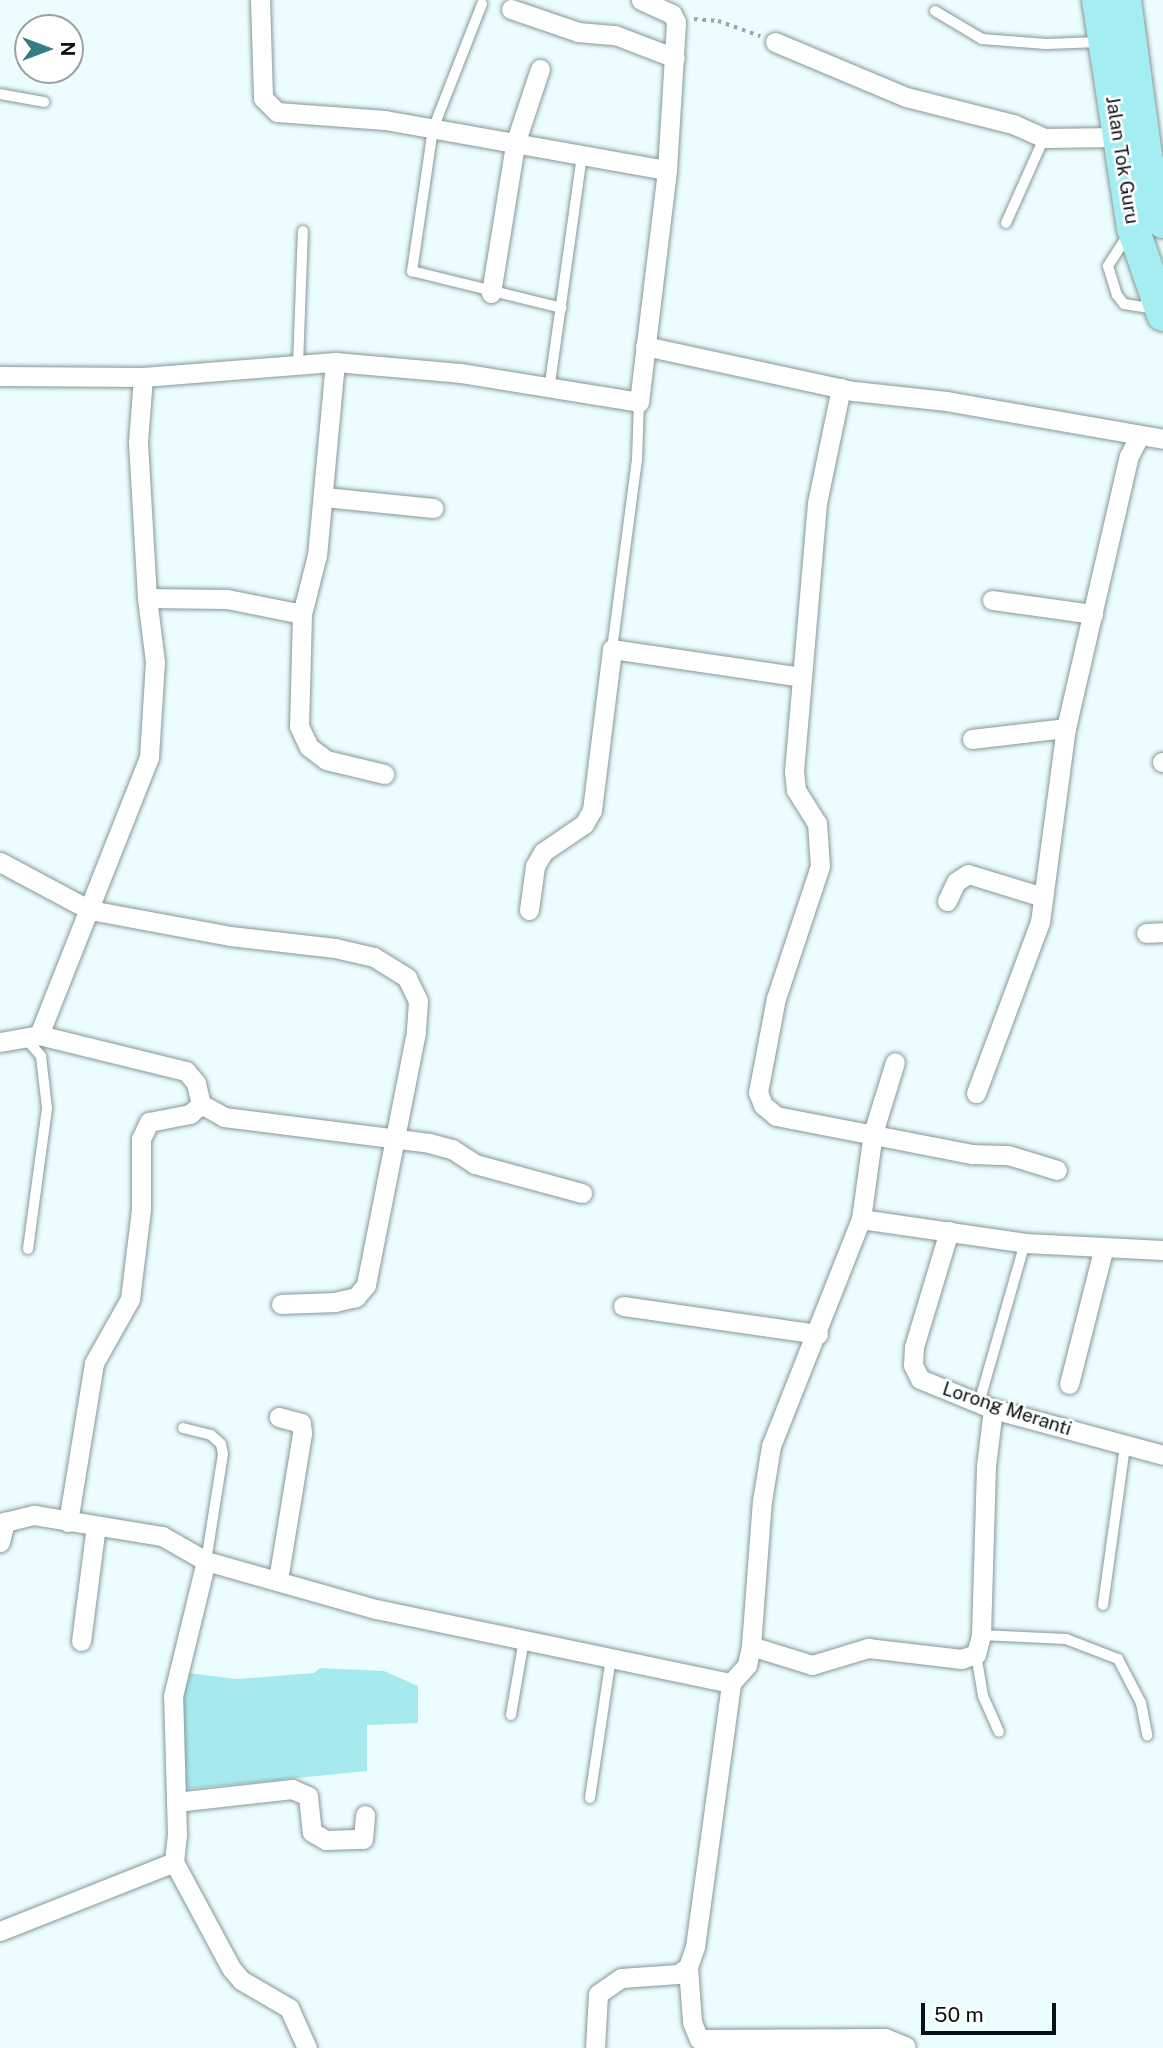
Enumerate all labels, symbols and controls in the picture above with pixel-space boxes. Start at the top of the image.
north arrow [14,14,84,84]
text: N [57,42,79,56]
street label: Jalan Tok Guru [1101,94,1143,226]
street label: Lorong Meranti [940,1377,1074,1441]
scale bar [925,1988,1060,2032]
text: 50 m [934,2002,984,2027]

